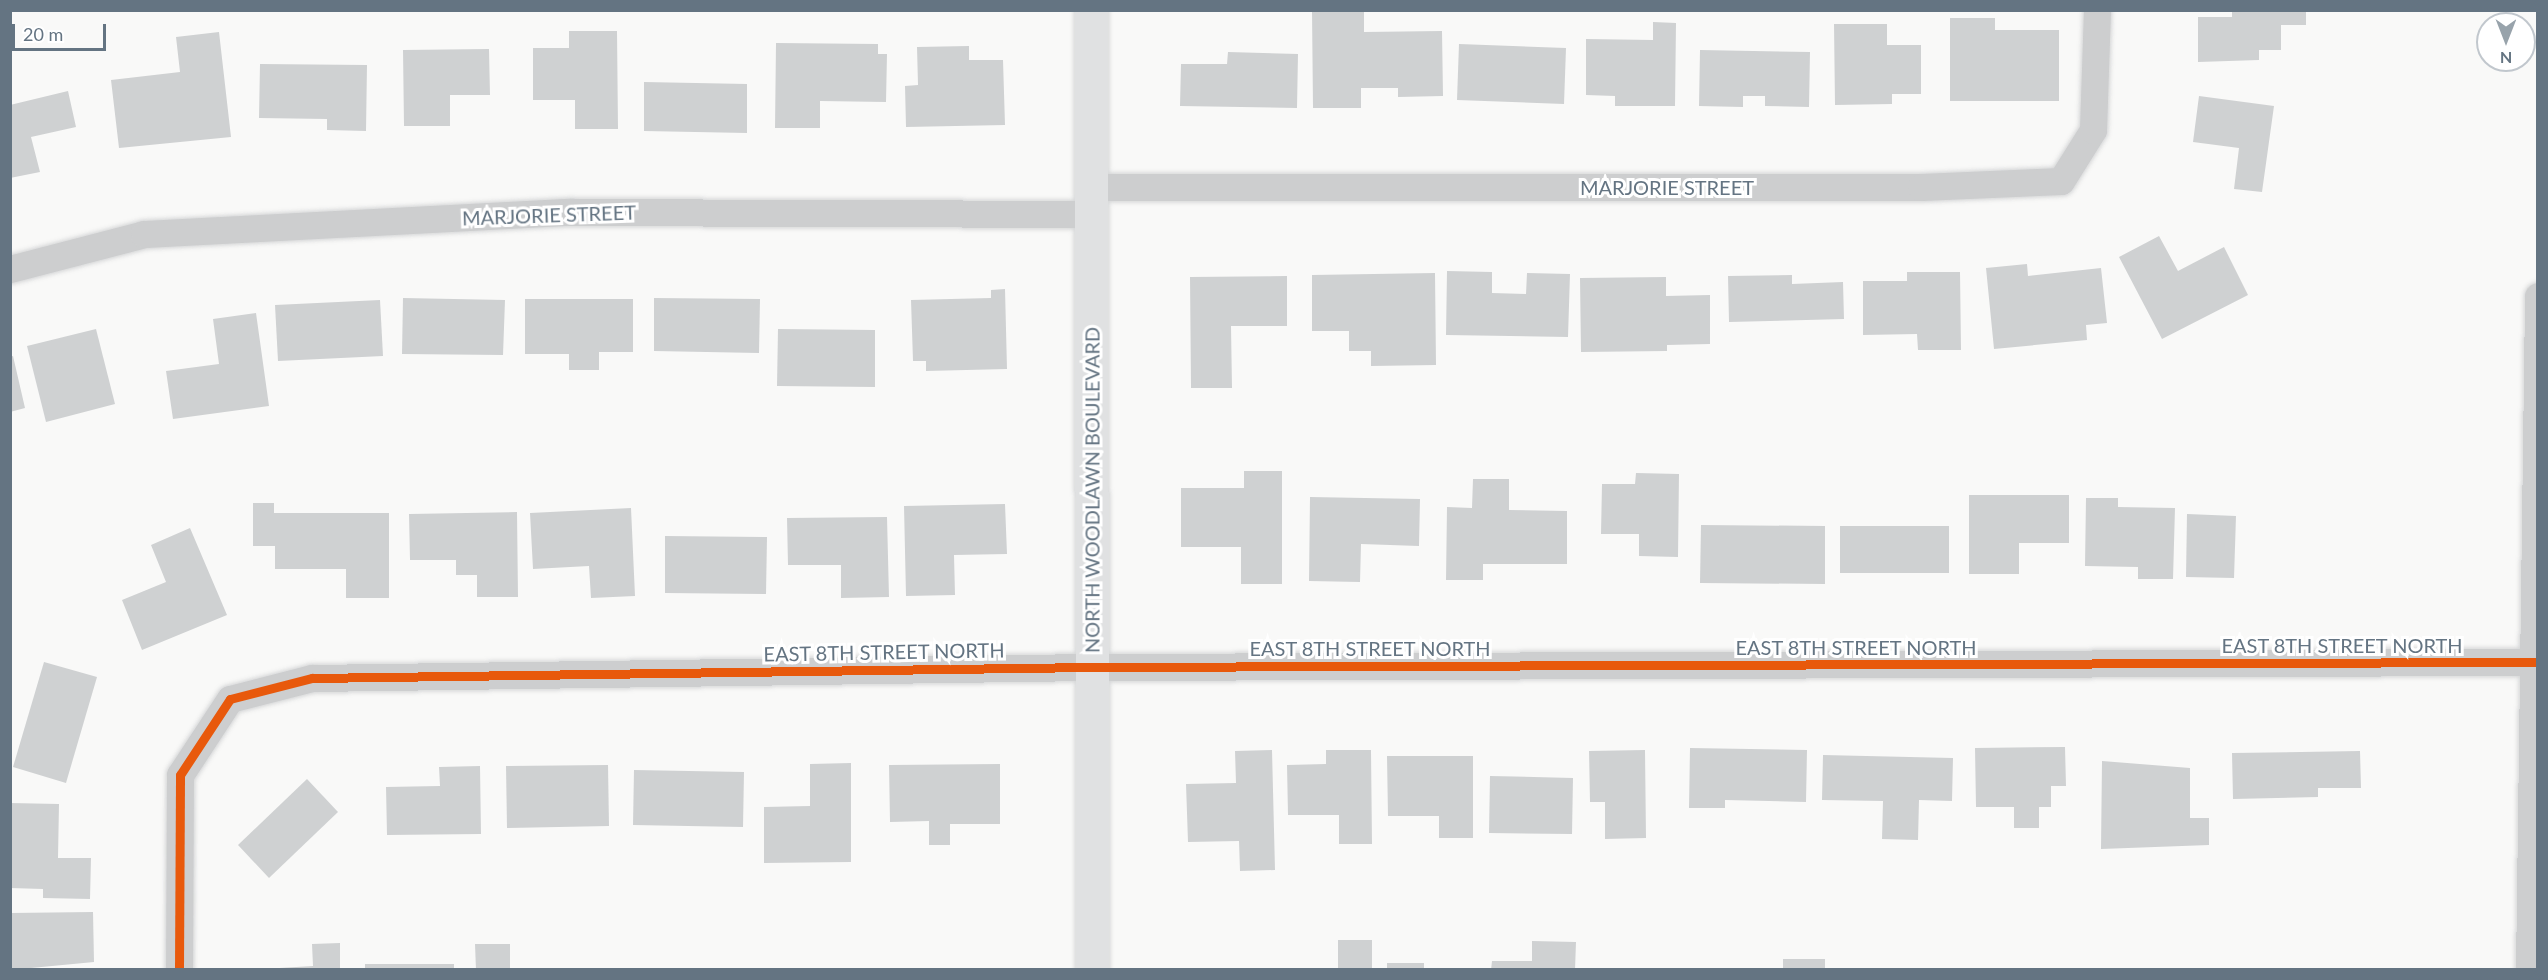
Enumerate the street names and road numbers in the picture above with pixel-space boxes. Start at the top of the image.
street label: MARJORIE STREET [1580,175,1754,199]
street label: MARJORIE STREET [462,200,636,230]
street label: NORTH WOODLAWN BOULEVARD [1080,327,1104,653]
street label: EAST 8TH STREET NORTH [2221,633,2463,657]
street label: EAST 8TH STREET NORTH [1735,635,1977,659]
street label: EAST 8TH STREET NORTH [1249,636,1491,660]
street label: EAST 8TH STREET NORTH [763,638,1005,666]

